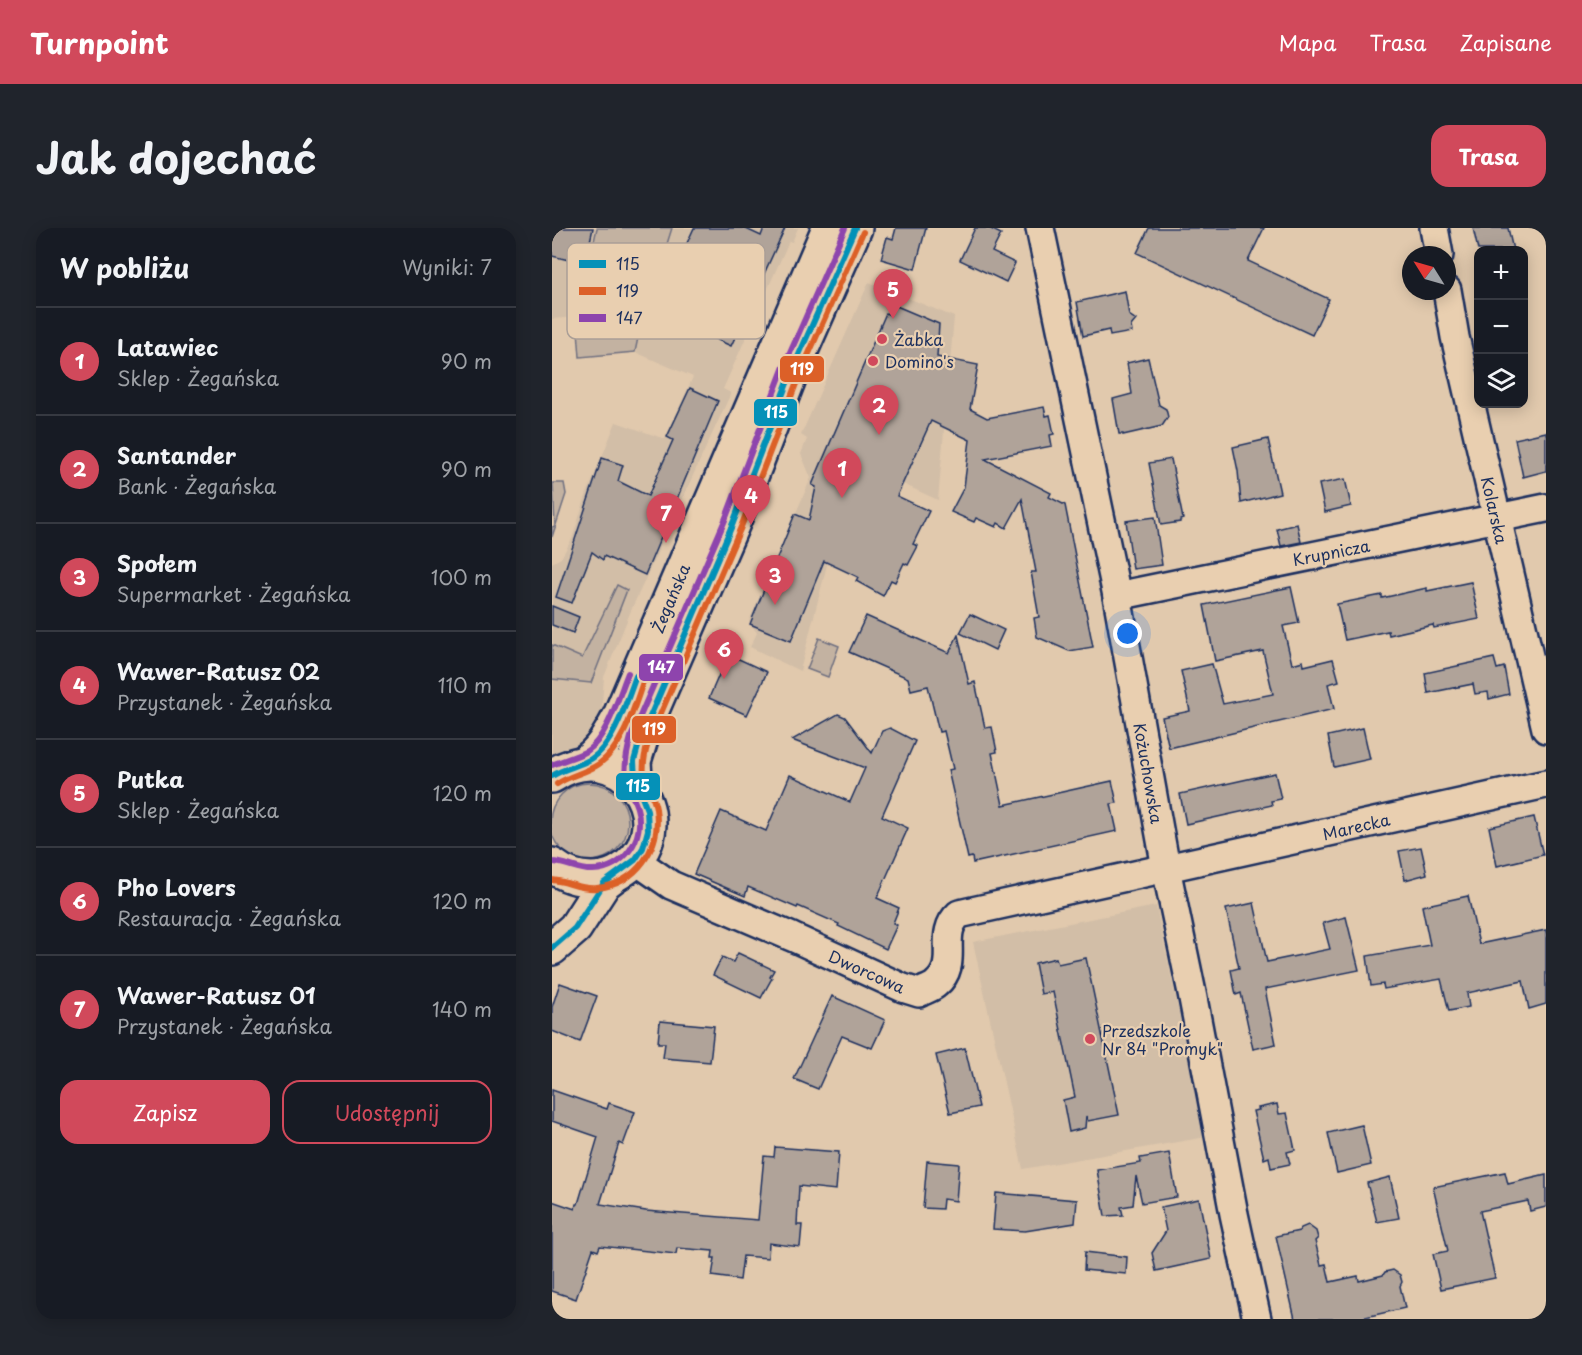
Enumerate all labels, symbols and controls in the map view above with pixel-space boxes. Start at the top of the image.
text: Turnpoint [30,21,169,64]
text: Mapa [1279,26,1336,58]
text: Trasa [1369,26,1426,58]
text: Zapisane [1459,26,1552,58]
text: Jak dojechać [36,125,317,188]
button: Trasa [1431,125,1546,187]
legend [567,243,765,339]
north arrow [1402,246,1456,300]
map controls [1474,246,1528,408]
button: + [1474,246,1528,300]
text: W pobliżu [60,248,189,287]
text: 115 [616,251,640,275]
text: Wyniki: 7 [402,252,492,282]
pin: 5 [874,270,912,319]
text: 119 [616,278,639,302]
button: − [1474,300,1528,354]
text: 147 [616,305,643,329]
place label: Żabka [894,327,943,351]
text: Latawiec [117,330,218,363]
marker: Żabka [875,332,889,346]
text: 1 [75,346,84,376]
text: 90 m [441,346,492,376]
place label: Domino's [885,349,954,373]
marker: Domino's [866,354,880,368]
button: layers [1474,354,1528,408]
line badge: 119 [779,355,825,383]
text: 119 [790,356,814,380]
text: Sklep · Żegańska [117,363,279,393]
pin: 2 [860,386,898,435]
line badge: 115 [753,398,798,427]
text: 115 [764,399,788,423]
text: Santander [117,438,236,471]
pin: 1 [822,448,862,498]
text: 2 [72,454,87,484]
text: 90 m [441,454,492,484]
text: Bank · Żegańska [117,471,276,501]
street label: Kolarska [1476,474,1514,546]
pin: 4 [732,476,770,525]
pin: 7 [646,494,686,543]
street label: Krupnicza [1290,533,1372,571]
text: Społem [117,546,197,579]
pin: 3 [756,556,794,605]
street label: Żegańska [645,560,695,636]
text: 3 [73,562,86,592]
text: 100 m [431,562,492,592]
text: Supermarket · Żegańska [117,579,351,609]
your location [1113,619,1142,648]
pin: 6 [704,630,744,679]
line badge: 147 [638,653,684,682]
text: Wawer-Ratusz 02 [117,654,320,687]
text: 147 [647,654,675,678]
text: 4 [73,670,86,700]
text: 110 m [438,670,492,700]
text: Przystanek · Żegańska [117,687,332,717]
line badge: 119 [631,715,677,744]
text: 119 [642,716,666,740]
street label: Kożuchowska [1128,721,1170,825]
text: Putka [117,762,184,795]
line badge: 115 [615,772,661,801]
text: 115 [626,773,650,797]
text: 5 [73,778,86,808]
text: 120 m [433,778,492,808]
text: Sklep · Żegańska [117,795,279,825]
street label: Marecka [1320,807,1392,845]
text: Pho Lovers [117,870,236,903]
text: 6 [72,886,87,916]
text: 120 m [433,886,492,916]
text: Restauracja · Żegańska [117,903,341,933]
street label: Dworcowa [825,943,909,999]
text: Wawer-Ratusz 01 [117,978,316,1011]
text: 7 [74,994,85,1024]
text: 140 m [432,994,492,1024]
text: Przystanek · Żegańska [117,1011,332,1041]
place label: Przedszkole Nr 84 "Promyk" [1102,1018,1223,1060]
marker: Przedszkole Nr 84 "Promyk" [1083,1032,1097,1046]
button: Zapisz [60,1080,270,1144]
button: Udostępnij [282,1080,492,1144]

